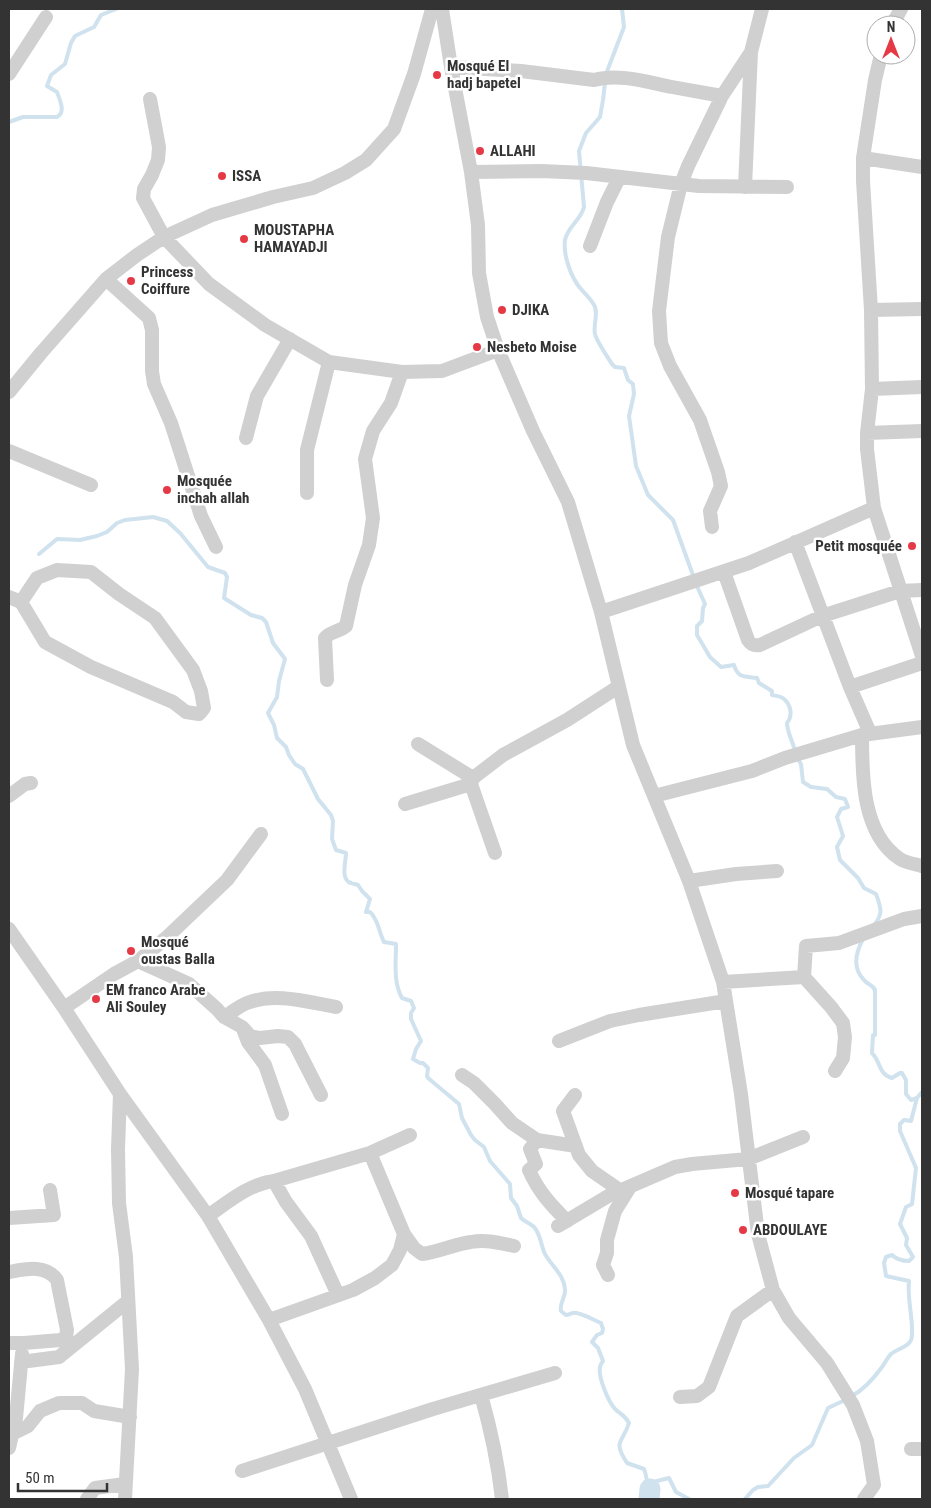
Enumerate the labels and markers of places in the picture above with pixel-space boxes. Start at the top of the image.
place label: Mosqué El hadj bapetel [447,57,521,92]
marker: Mosqué El hadj bapetel [431,69,443,81]
place label: ALLAHI [490,142,536,160]
marker: ALLAHI [474,145,486,157]
place label: ISSA [232,167,261,185]
marker: ISSA [216,170,228,182]
place label: MOUSTAPHA HAMAYADJI [254,221,334,256]
marker: MOUSTAPHA HAMAYADJI [238,233,250,245]
place label: Princess Coiffure [141,263,194,298]
marker: Princess Coiffure [125,275,137,287]
place label: DJIKA [512,301,549,319]
marker: DJIKA [496,304,508,316]
place label: Nesbeto Moise [487,338,577,356]
marker: Nesbeto Moise [471,341,483,353]
place label: Mosquée inchah allah [177,472,249,507]
marker: Mosquée inchah allah [161,484,173,496]
place label: Petit mosquée [815,537,902,555]
marker: Petit mosquée [906,540,918,552]
place label: Mosqué oustas Balla [141,933,215,968]
marker: Mosqué oustas Balla [125,945,137,957]
place label: EM franco Arabe Ali Souley [106,981,206,1016]
marker: EM franco Arabe Ali Souley [90,993,102,1005]
place label: Mosqué tapare [745,1184,834,1202]
marker: Mosqué tapare [729,1187,741,1199]
place label: ABDOULAYE [753,1221,827,1239]
marker: ABDOULAYE [737,1224,749,1236]

